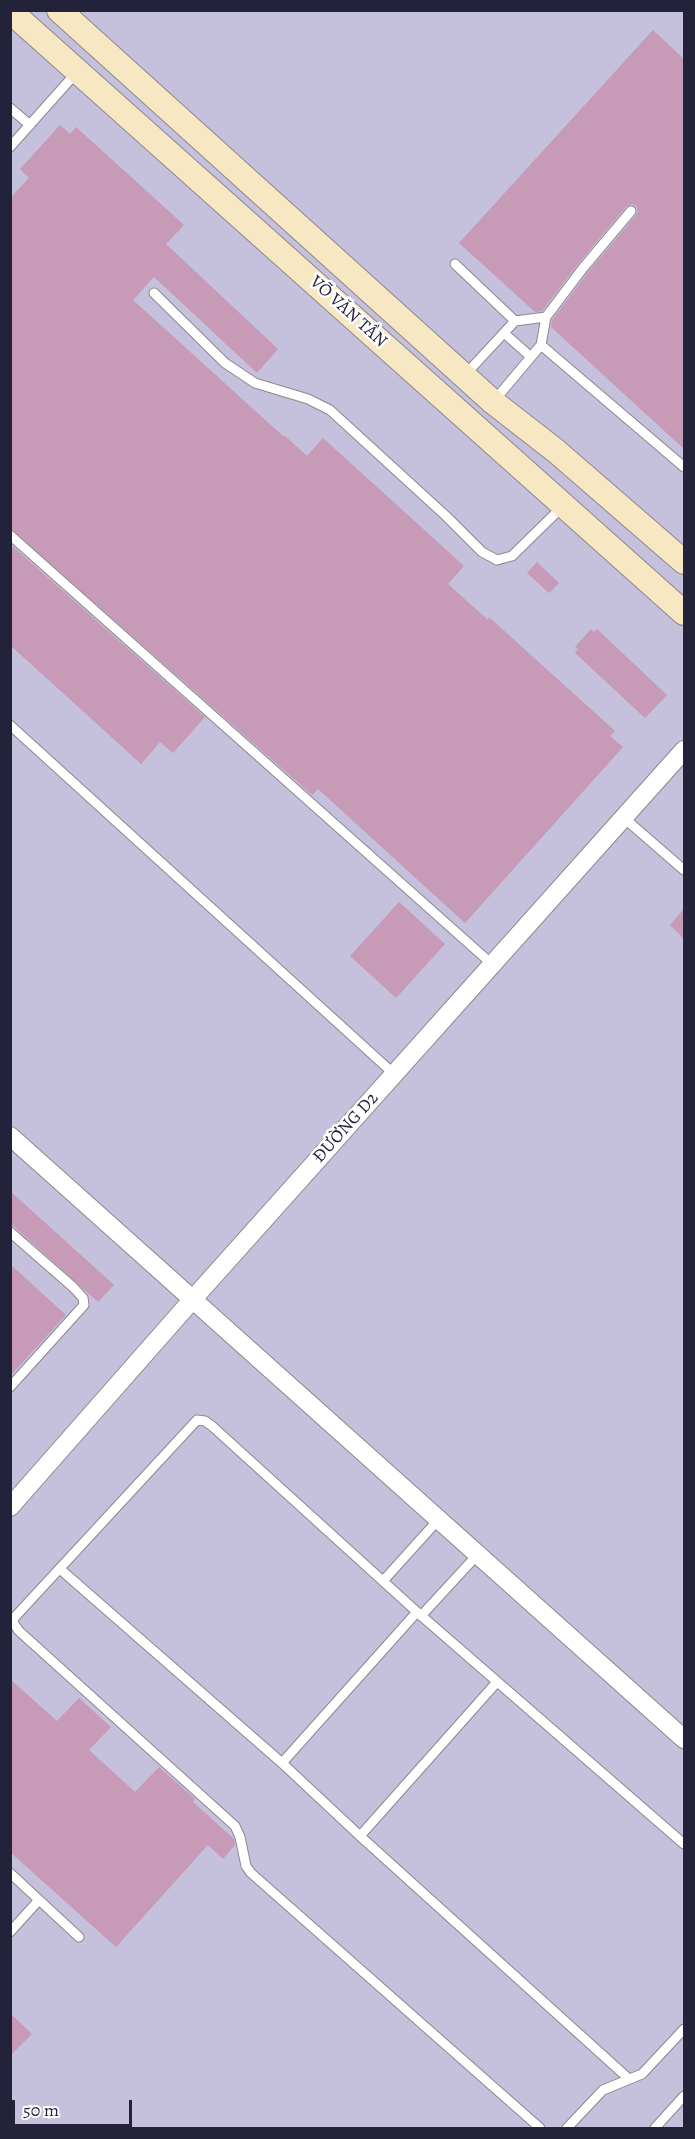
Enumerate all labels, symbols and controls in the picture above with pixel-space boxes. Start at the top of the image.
street label: VÕ VĂN TẦN [305,272,391,352]
street label: ĐƯỜNG D2 [309,1088,383,1168]
scale bar [15,2088,135,2126]
text: 50 m [23,2098,59,2122]

